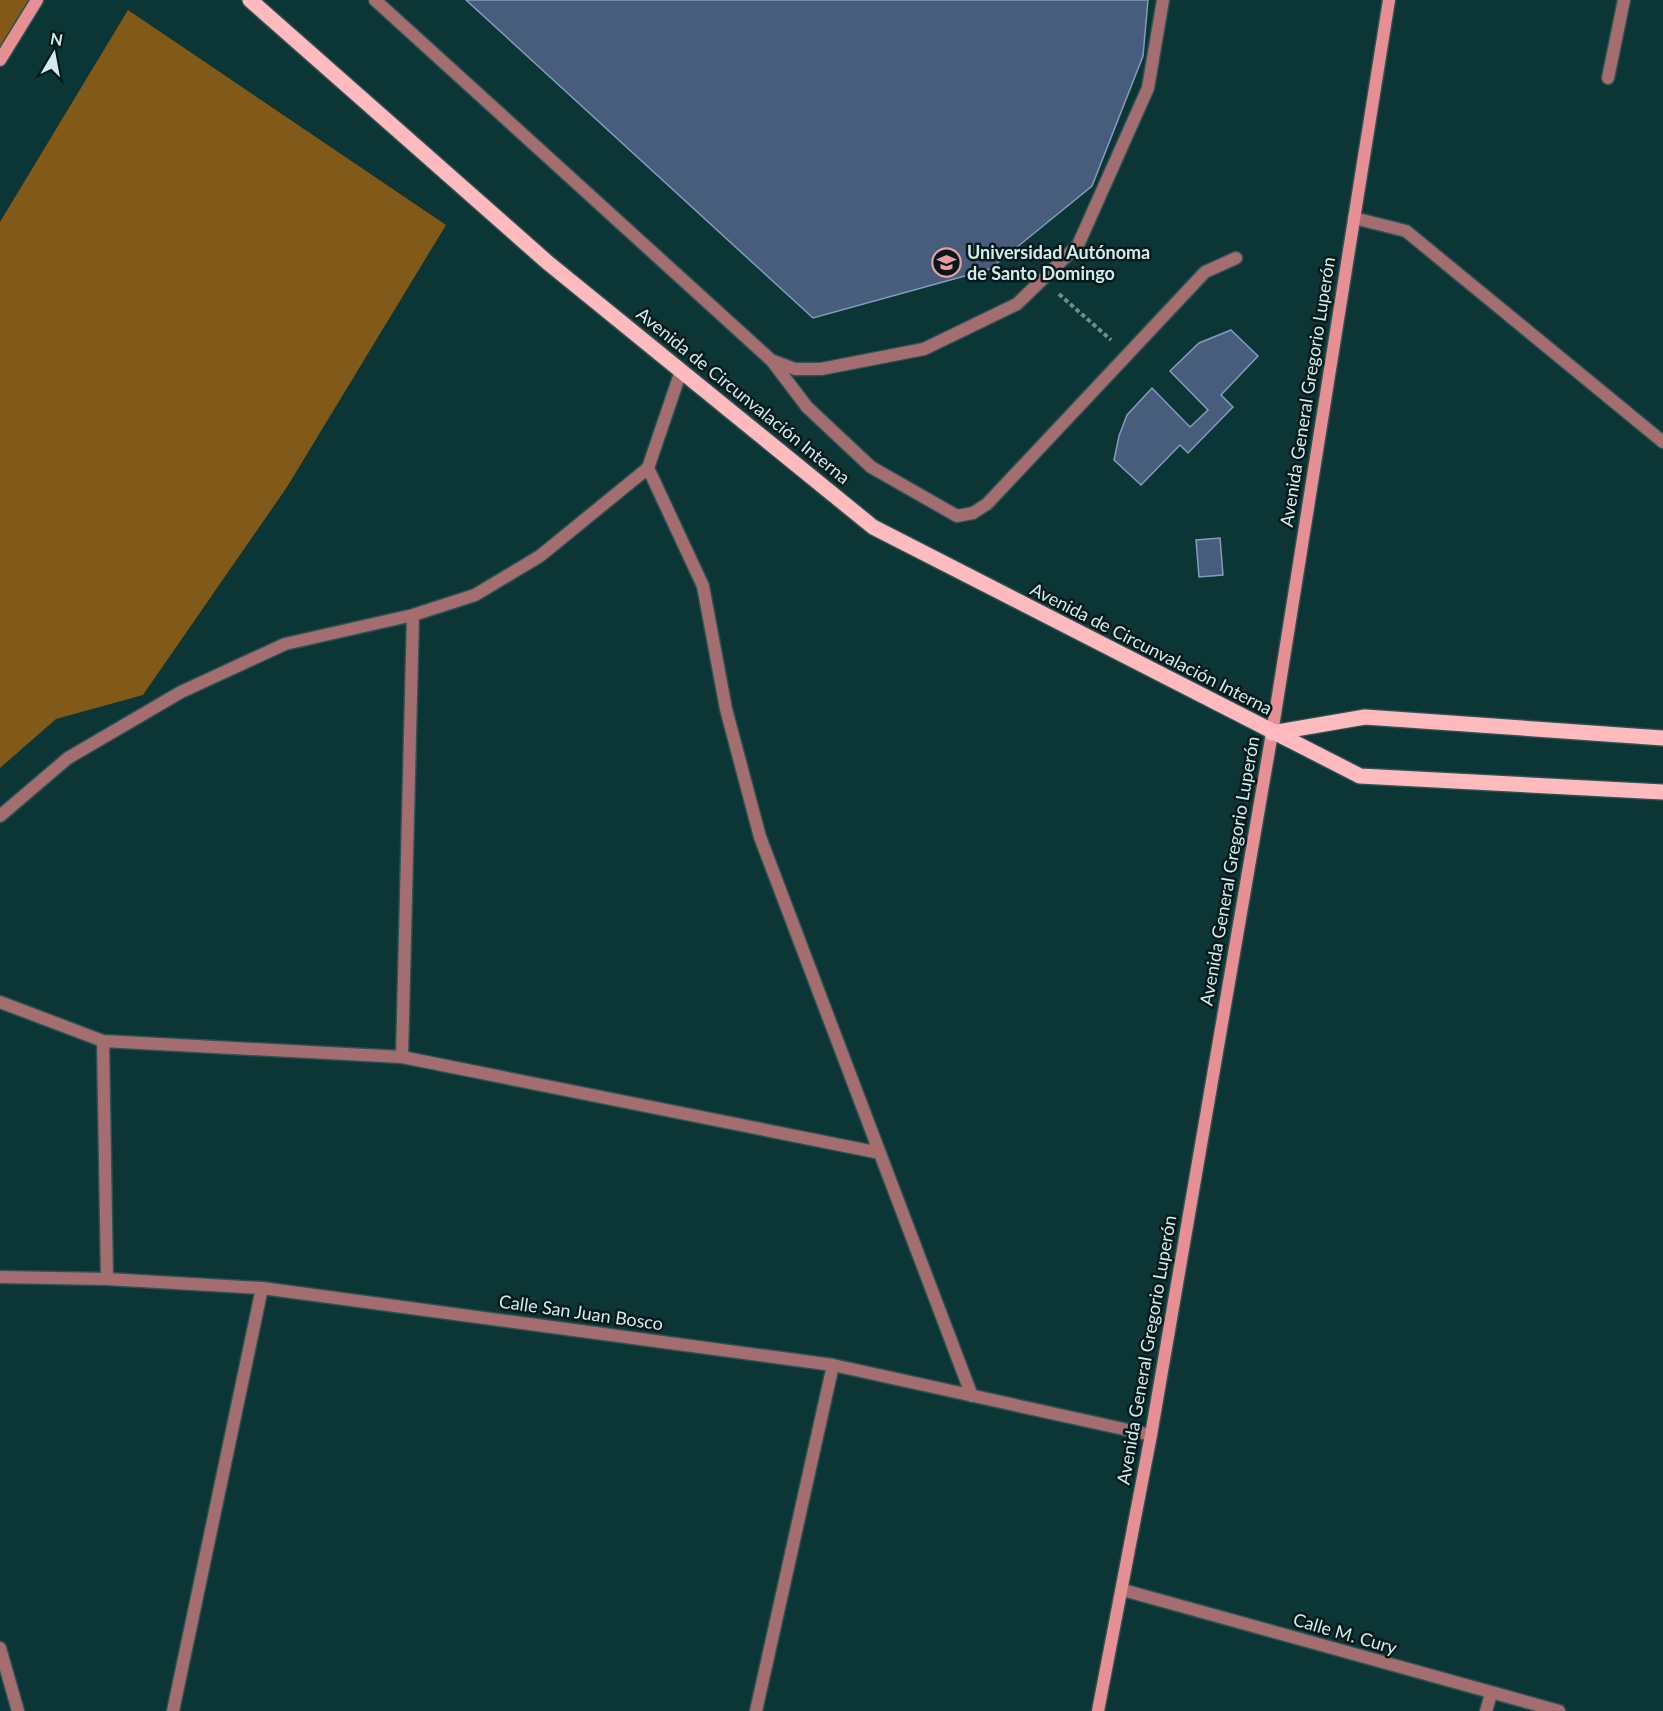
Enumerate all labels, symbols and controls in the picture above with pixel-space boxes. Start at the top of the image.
north arrow [24,24,84,84]
text: N [49,28,64,49]
place label: Universidad Autónoma de Santo Domingo [967,241,1150,284]
school or university icon: Universidad Autónoma de Santo Domingo [930,247,962,279]
street label: Avenida General Gregorio Luperón [1275,255,1339,528]
street label: Avenida de Circunvalación Interna [632,302,855,488]
street label: Avenida de Circunvalación Interna [1027,577,1276,719]
street label: Avenida General Gregorio Luperón [1194,735,1264,1007]
street label: Avenida General Gregorio Luperón [1111,1214,1181,1486]
street label: Calle San Juan Bosco [498,1290,665,1334]
street label: Calle M. Cury [1291,1608,1400,1659]

